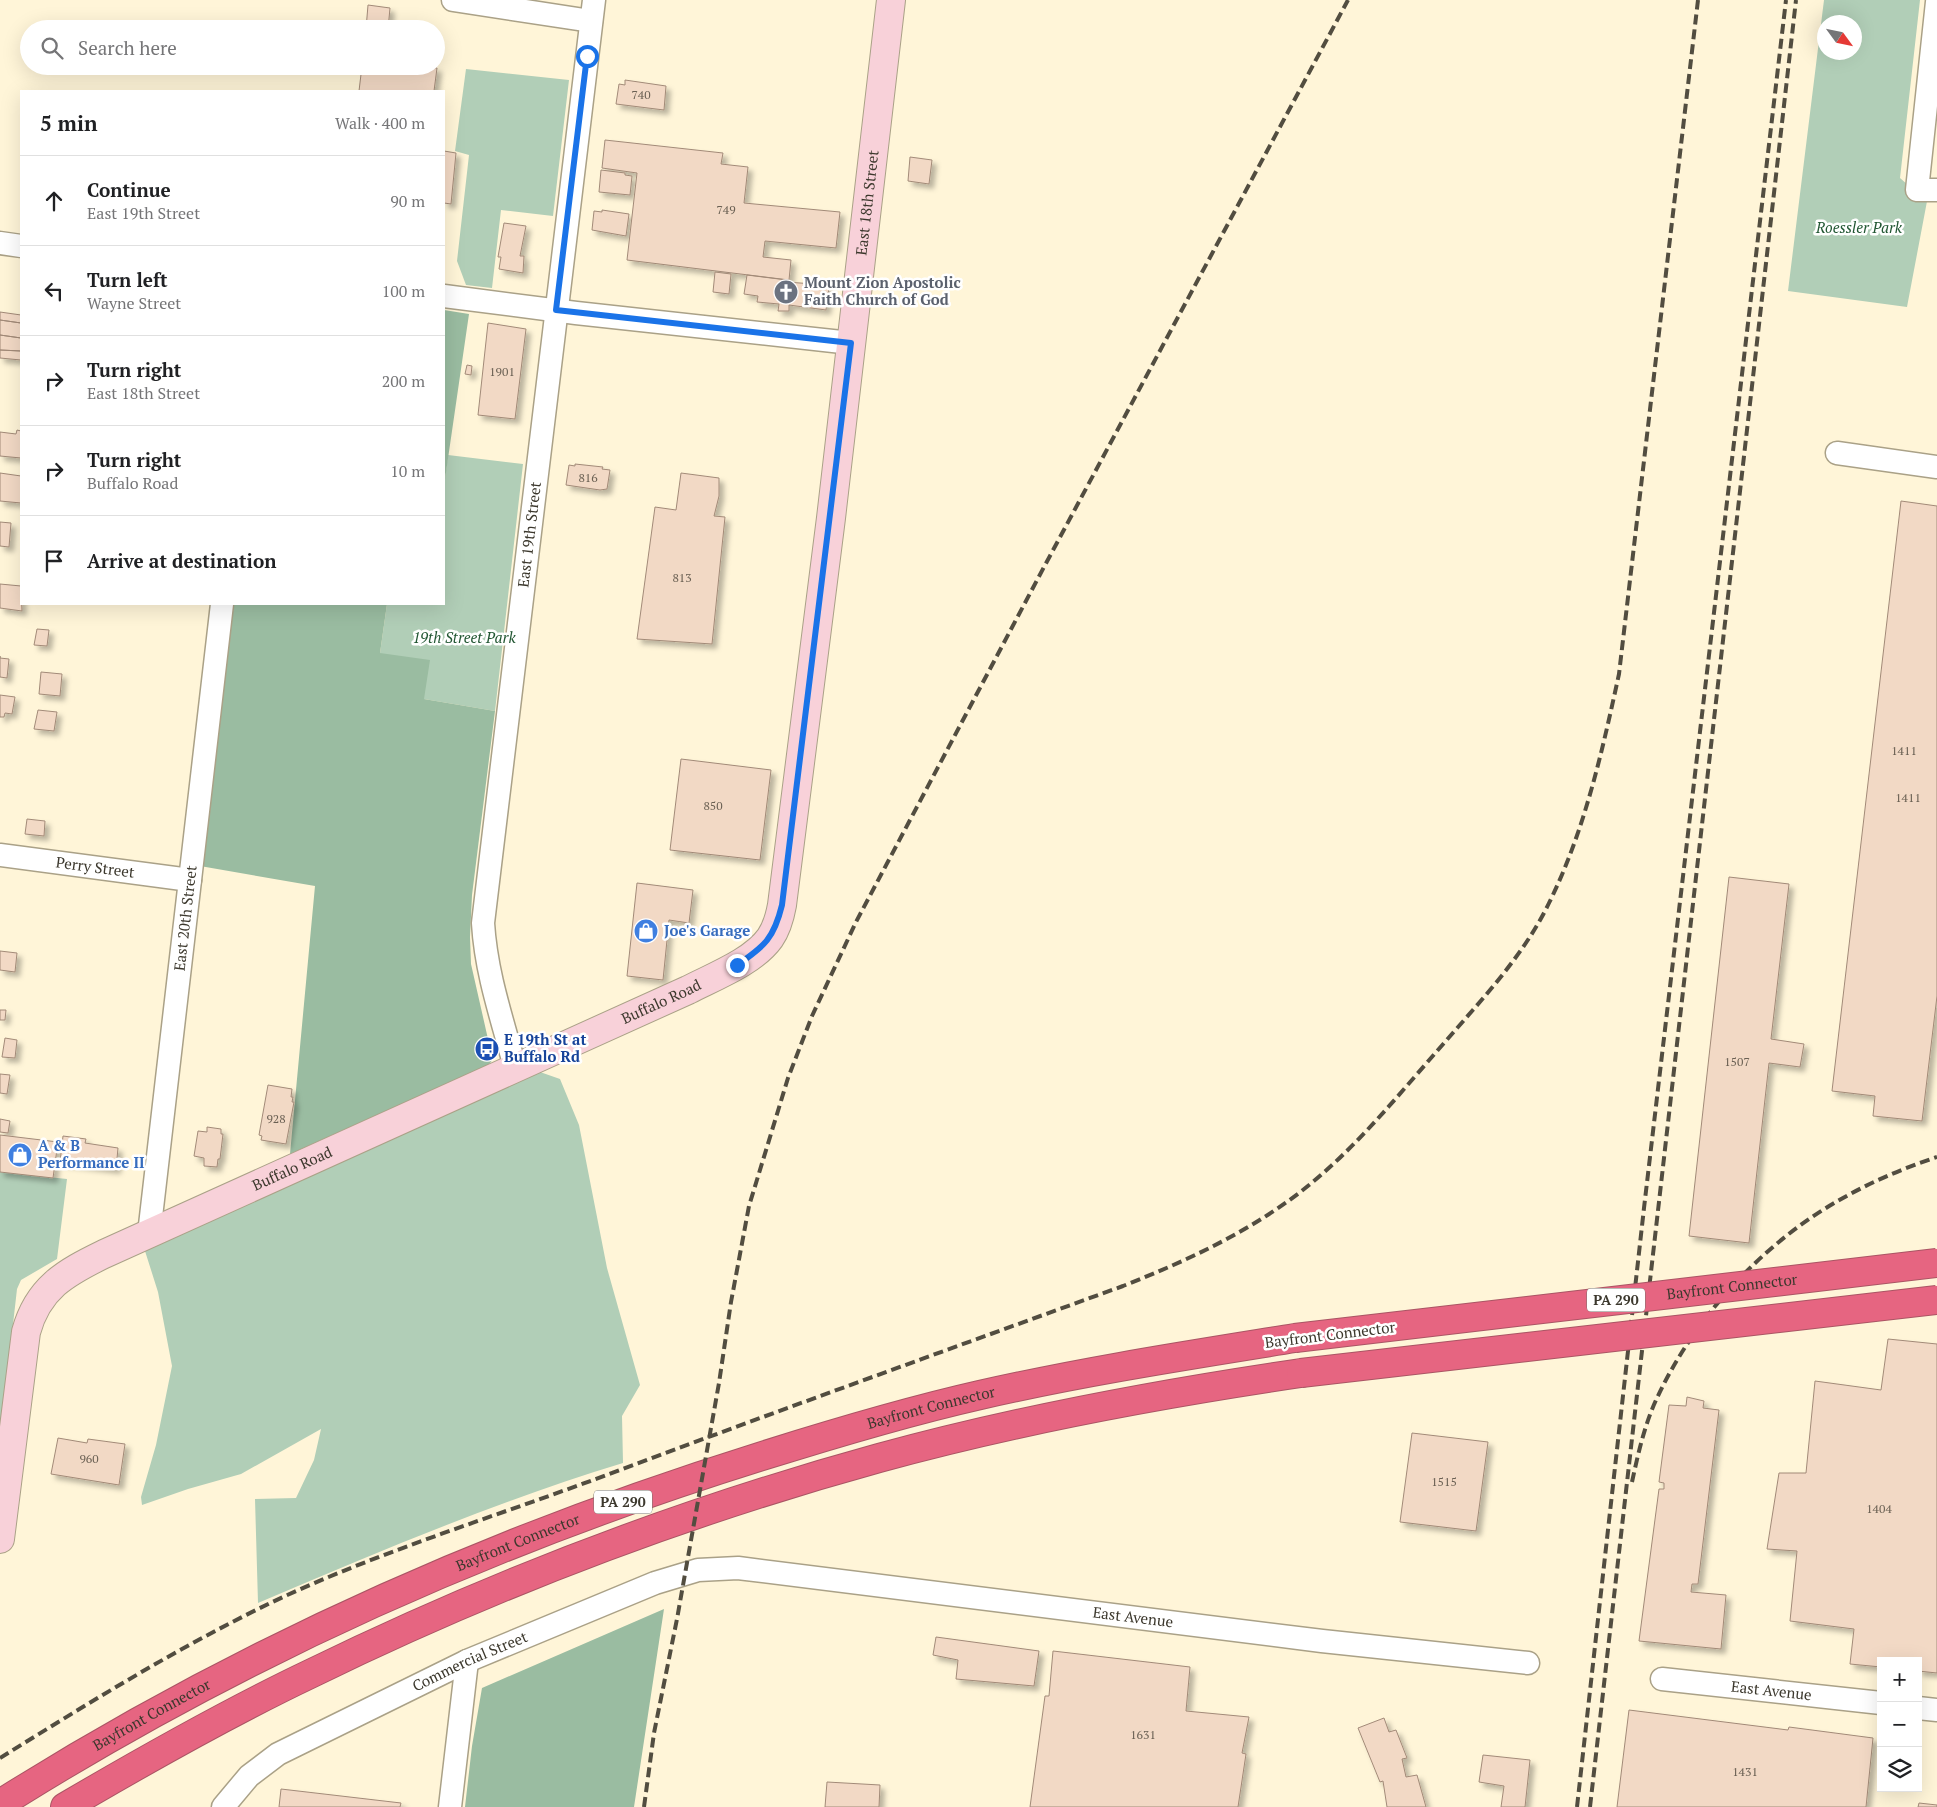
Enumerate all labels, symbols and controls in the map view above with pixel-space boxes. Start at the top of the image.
north arrow [1817,15,1862,60]
search box [20,20,445,75]
icon: search [38,34,66,62]
text: Search here [78,35,177,60]
route start [576,45,599,68]
house number: 740 [631,87,651,102]
text: 5 min [40,109,97,137]
text: Walk · 400 m [335,112,425,134]
street label: East 18th Street [850,148,883,257]
text: Continue [87,177,171,202]
icon: ahead [40,187,68,215]
text: 90 m [390,190,425,212]
text: East 19th Street [87,202,200,224]
house number: 749 [716,202,736,217]
park label: Roessler Park [1815,217,1903,237]
text: Turn left [87,267,168,292]
place label: Mount Zion Apostolic Faith Church of God [804,272,961,309]
icon: left [40,277,68,305]
church icon: Mount Zion Apostolic Faith Church of God [773,279,799,305]
text: 100 m [382,280,425,302]
text: Wayne Street [87,292,181,314]
text: Turn right [87,357,181,382]
house number: 1901 [489,364,515,379]
icon: right [40,367,68,395]
text: 200 m [382,370,425,392]
text: East 18th Street [87,382,200,404]
text: Turn right [87,447,181,472]
icon: right [40,457,68,485]
text: 10 m [390,460,425,482]
house number: 816 [578,470,598,485]
text: Buffalo Road [87,472,178,494]
street label: East 19th Street [512,480,545,588]
icon: arrive [40,547,68,575]
text: Arrive at destination [87,548,276,573]
house number: 813 [672,570,692,585]
park label: 19th Street Park [412,627,516,647]
house number: 1411 [1891,743,1917,758]
house number: 1411 [1895,790,1921,805]
house number: 850 [703,798,723,813]
street label: Perry Street [55,851,136,882]
street label: East 20th Street [169,864,201,972]
shop icon: Joe's Garage [633,918,659,944]
place label: Joe's Garage [664,920,750,940]
route end [726,954,749,977]
street label: Buffalo Road [618,974,704,1028]
place label: E 19th St at Buffalo Rd [504,1029,586,1066]
bus stop icon: E 19th St at Buffalo Rd [474,1036,500,1062]
house number: 1507 [1724,1054,1750,1069]
house number: 928 [266,1111,286,1126]
place label: A & B Performance II [38,1135,145,1172]
street label: Buffalo Road [249,1141,335,1195]
shop icon: A & B Performance II [7,1142,33,1168]
street label: Bayfront Connector [1666,1268,1799,1304]
road number: PA 290 [1587,1288,1645,1312]
street label: Bayfront Connector [1264,1316,1396,1352]
street label: Bayfront Connector [865,1381,997,1433]
house number: 960 [79,1451,99,1466]
house number: 1515 [1431,1474,1457,1489]
road number: PA 290 [594,1490,652,1514]
house number: 1404 [1866,1501,1892,1516]
street label: Bayfront Connector [453,1508,582,1575]
street label: East Avenue [1092,1601,1174,1631]
street label: Commercial Street [409,1626,530,1695]
map controls [1877,1657,1922,1792]
button: + [1877,1657,1922,1702]
street label: Bayfront Connector [89,1674,214,1755]
street label: East Avenue [1730,1676,1813,1704]
button: − [1877,1702,1922,1747]
house number: 1631 [1130,1727,1156,1742]
button: layers [1877,1747,1922,1792]
house number: 1431 [1732,1764,1758,1779]

